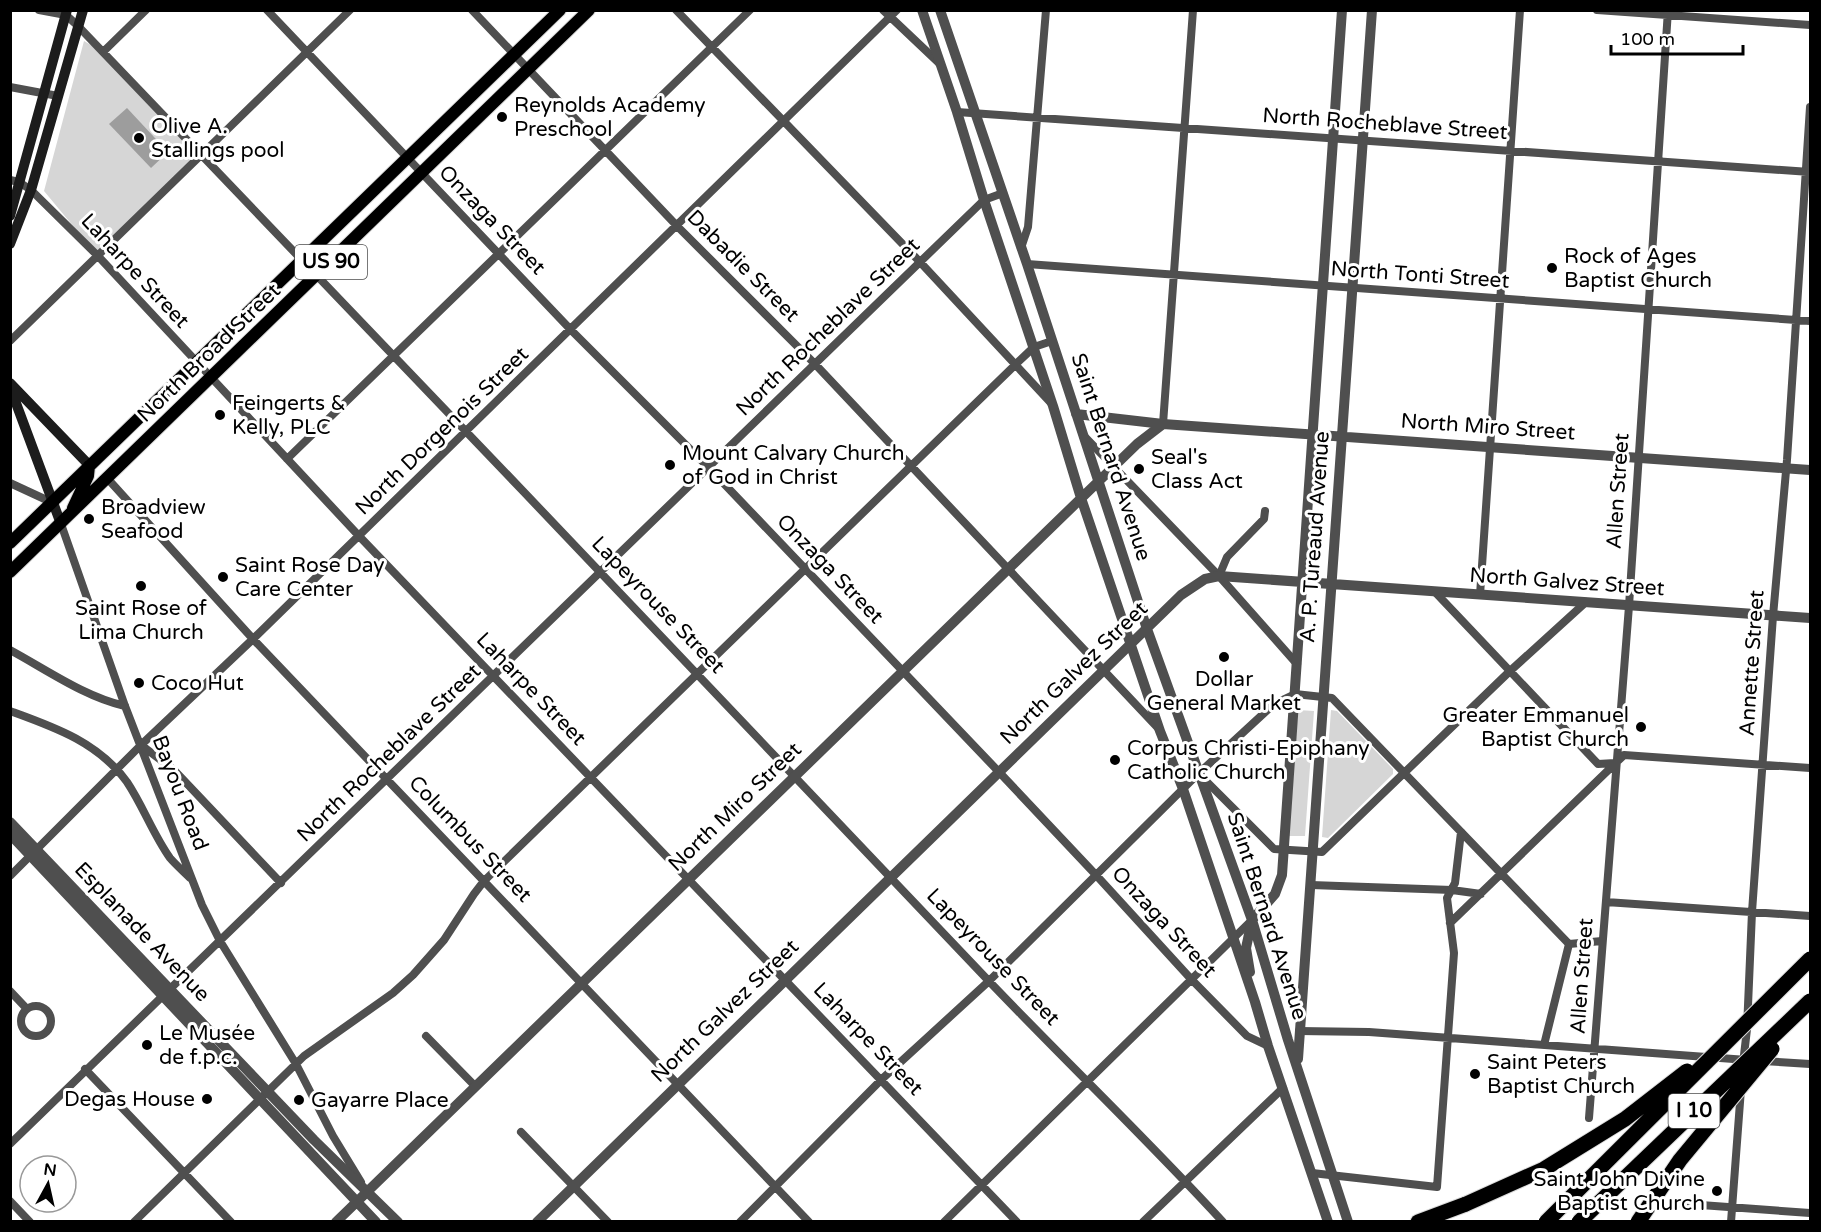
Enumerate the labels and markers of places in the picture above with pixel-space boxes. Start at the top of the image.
place label: Reynolds Academy Preschool [514,93,706,142]
marker: Reynolds Academy Preschool [495,110,509,124]
place label: Olive A. Stallings pool [151,114,285,163]
marker: Olive A. Stallings pool [132,131,146,145]
place label: Rock of Ages Baptist Church [1564,244,1712,293]
marker: Rock of Ages Baptist Church [1545,261,1559,275]
place label: Feingerts & Kelly, PLC [232,391,346,440]
marker: Feingerts & Kelly, PLC [213,408,227,422]
place label: Mount Calvary Church of God in Christ [682,441,905,490]
place label: Seal's Class Act [1151,445,1243,494]
marker: Mount Calvary Church of God in Christ [663,458,677,472]
marker: Seal's Class Act [1132,462,1146,476]
place label: Broadview Seafood [101,495,206,544]
marker: Broadview Seafood [82,512,96,526]
place label: Saint Rose Day Care Center [235,553,385,602]
marker: Saint Rose Day Care Center [216,570,230,584]
marker: Saint Rose of Lima Church [134,579,148,593]
place label: Saint Rose of Lima Church [75,596,207,645]
marker: Dollar General Market [1217,650,1231,664]
place label: Dollar General Market [1147,667,1301,716]
place label: Coco Hut [151,671,244,696]
marker: Coco Hut [132,676,146,690]
place label: Greater Emmanuel Baptist Church [1442,703,1629,752]
marker: Greater Emmanuel Baptist Church [1634,720,1648,734]
place label: Corpus Christi-Epiphany Catholic Church [1127,736,1370,785]
marker: Corpus Christi-Epiphany Catholic Church [1108,753,1122,767]
place label: Le Musée de f.p.c. [159,1021,255,1070]
marker: Le Musée de f.p.c. [140,1038,154,1052]
place label: Saint Peters Baptist Church [1487,1050,1635,1099]
marker: Saint Peters Baptist Church [1468,1067,1482,1081]
place label: Degas House [64,1087,195,1112]
place label: Gayarre Place [311,1088,449,1113]
marker: Degas House [200,1092,214,1106]
marker: Gayarre Place [292,1093,306,1107]
place label: Saint John Divine Baptist Church [1534,1167,1705,1216]
marker: Saint John Divine Baptist Church [1710,1184,1724,1198]

